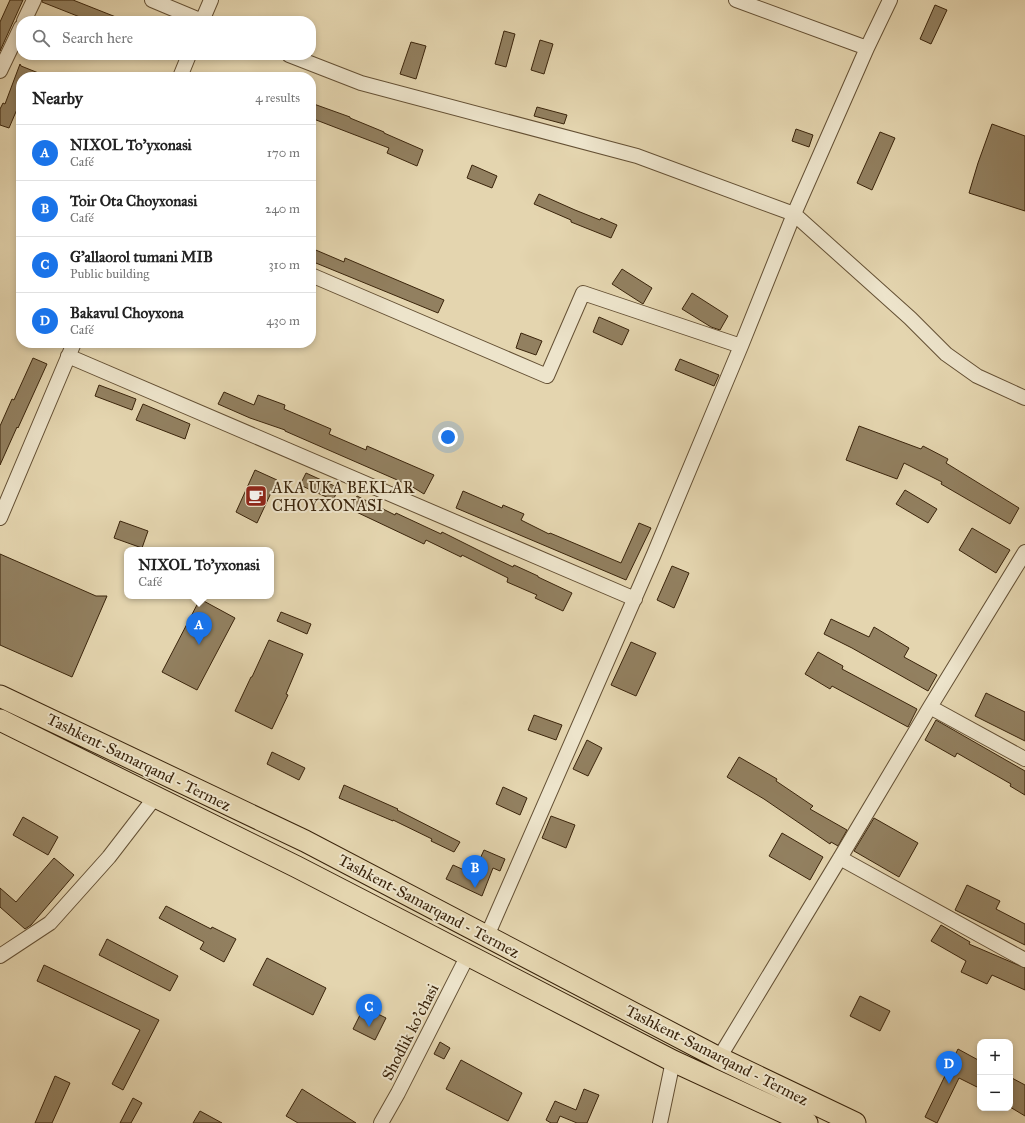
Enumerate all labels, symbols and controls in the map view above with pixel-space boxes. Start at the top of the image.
search box [16,16,316,60]
icon: search [30,27,52,49]
text: Search here [62,29,133,47]
text: Nearby [32,88,83,109]
text: 4 results [255,90,300,106]
text: NIXOL To'yxonasi [70,136,192,154]
text: A [41,145,49,161]
text: 170 m [267,145,300,161]
text: Café [70,154,94,170]
text: Toir Ota Choyxonasi [70,192,197,210]
text: B [41,201,49,217]
text: 240 m [265,201,300,217]
text: Café [70,210,94,226]
text: G'allaorol tumani MIB [70,248,213,266]
text: C [41,257,49,273]
text: 310 m [268,257,300,273]
text: Public building [70,266,149,282]
text: Bakavul Choyxona [70,304,184,322]
text: D [40,313,50,329]
text: 430 m [266,313,300,329]
text: Café [70,322,94,338]
your location [438,427,458,447]
place label: AKA UKA BEKLAR CHOYXONASI [271,478,415,515]
cafe icon: AKA UKA BEKLAR CHOYXONASI [243,483,269,509]
popup [124,547,274,599]
text: NIXOL To'yxonasi [138,556,260,574]
text: Café [138,574,162,590]
pin: A [186,612,212,645]
street label: Tashkent-Samarqand - Termez [43,709,235,816]
street label: Tashkent-Samarqand - Termez [335,850,523,963]
pin: B [462,855,488,888]
street label: Shodlik ko'chasi [378,980,443,1083]
pin: C [356,994,382,1027]
street label: Tashkent-Samarqand - Termez [622,1001,812,1111]
map controls [977,1039,1013,1111]
button: + [977,1039,1013,1075]
pin: D [936,1051,962,1084]
button: − [977,1075,1013,1111]

